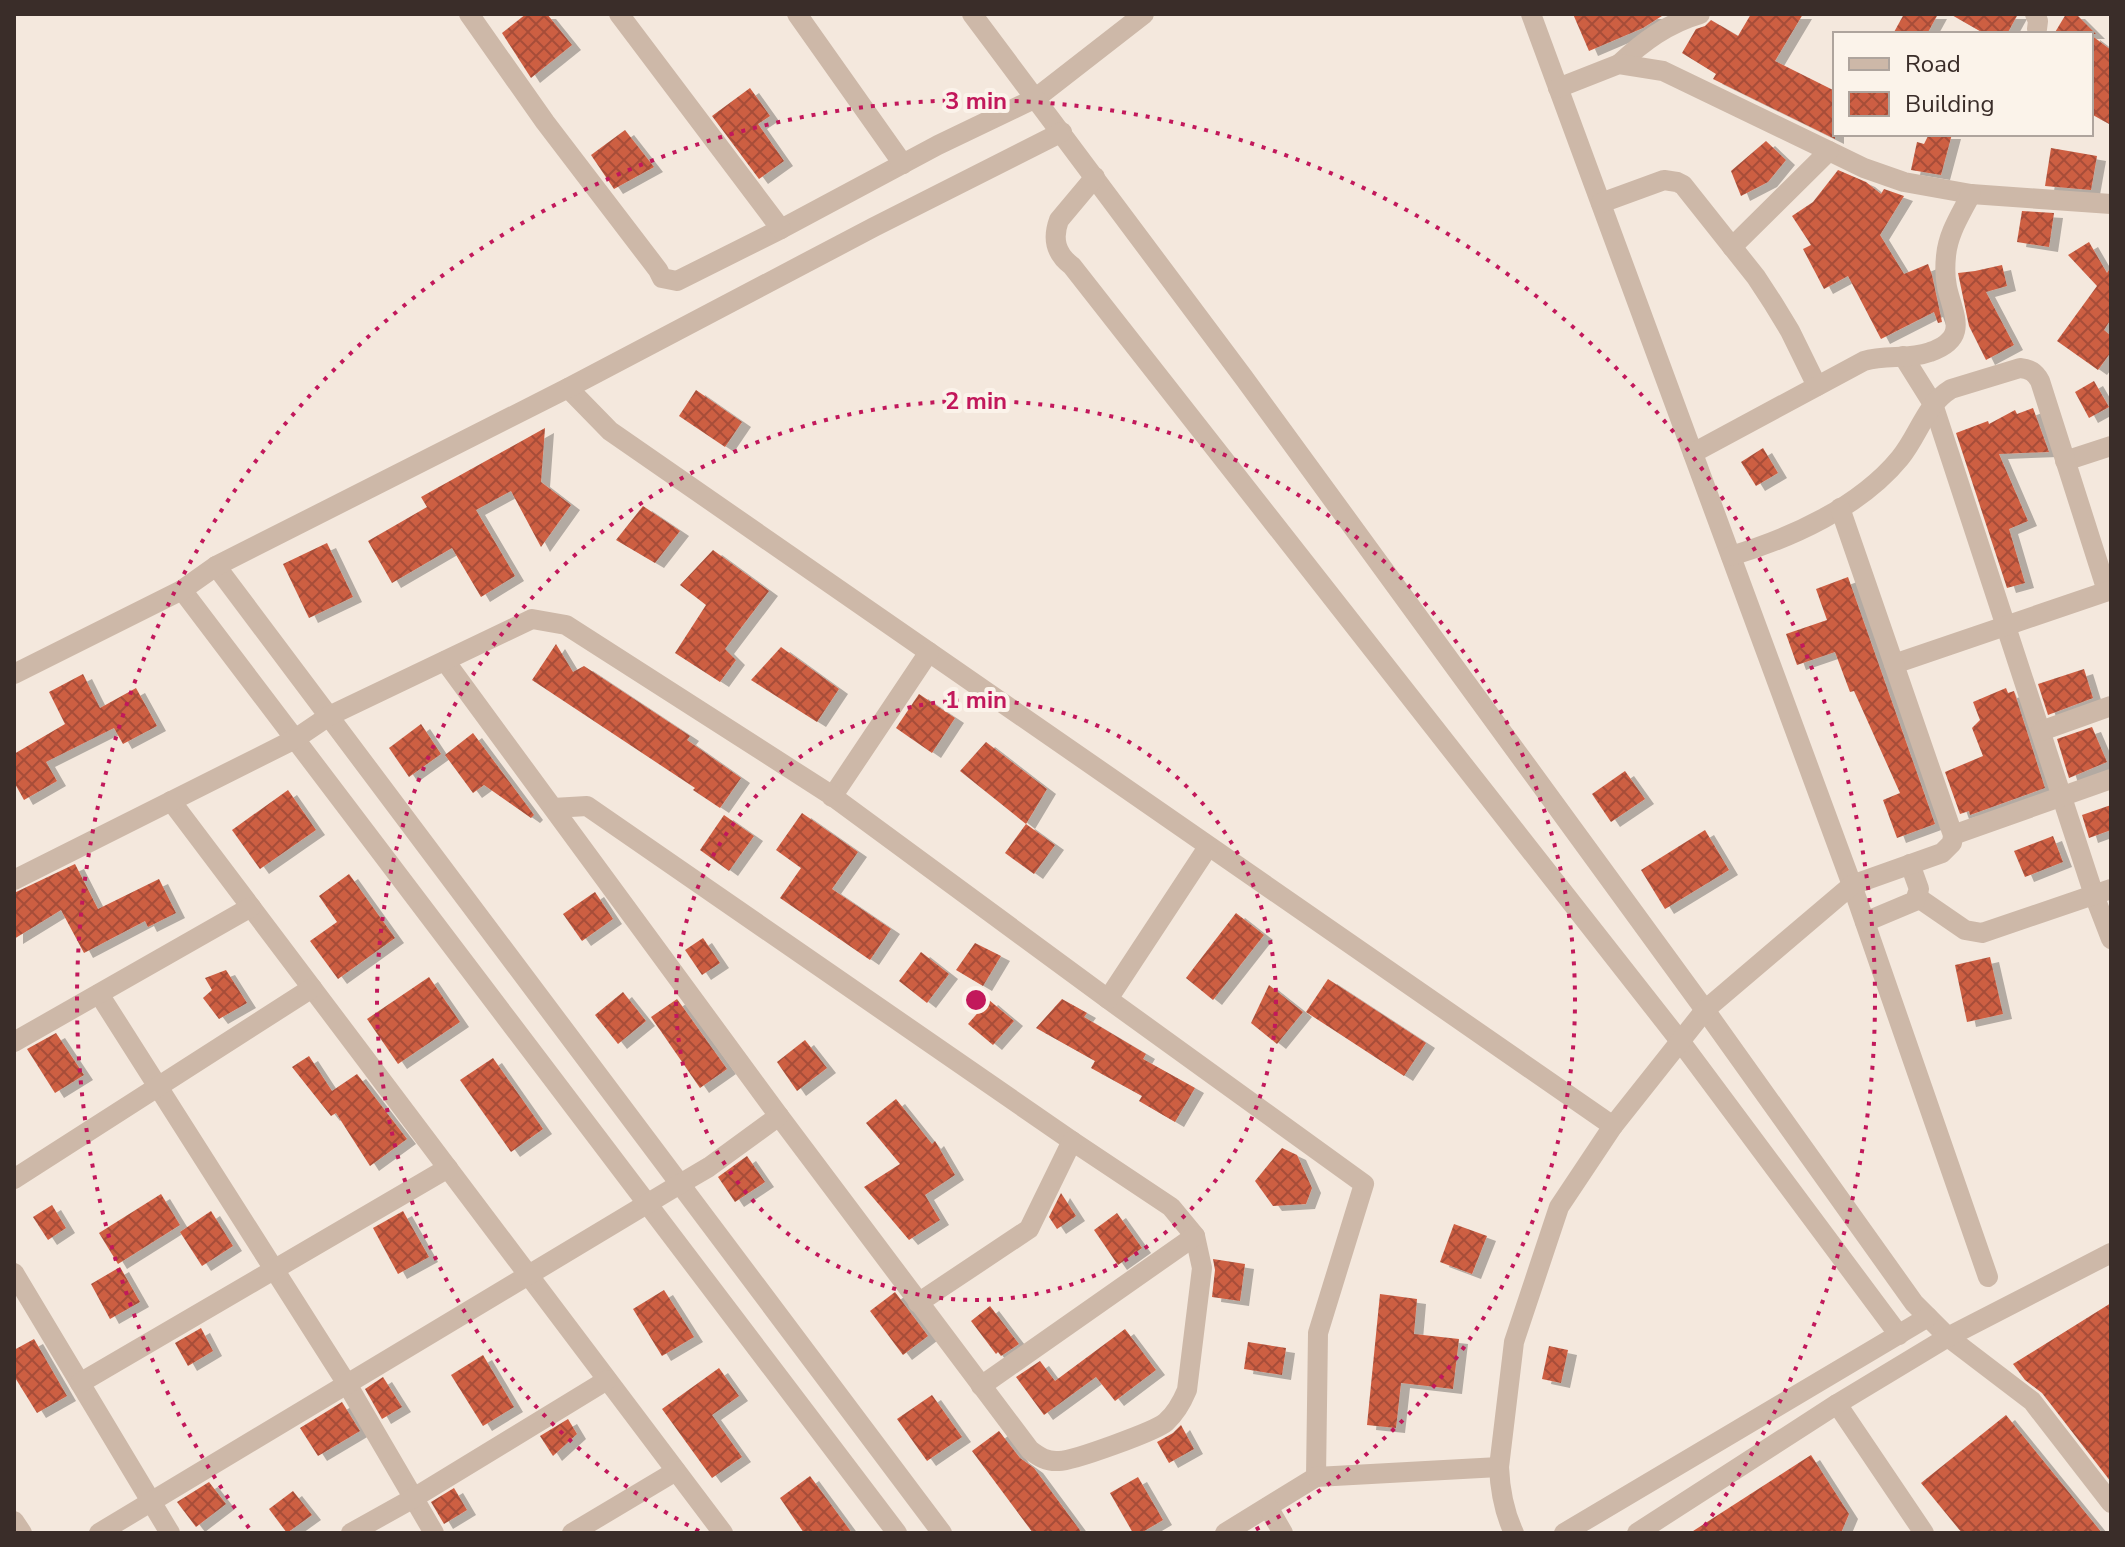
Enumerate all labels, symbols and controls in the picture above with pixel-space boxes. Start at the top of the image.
legend [1833,32,2093,136]
text: Road [1905,48,1961,80]
text: 3 min [945,85,1007,117]
text: Building [1905,88,1995,120]
text: 2 min [945,385,1007,417]
text: 1 min [945,684,1007,716]
centre of rings [962,986,990,1014]

